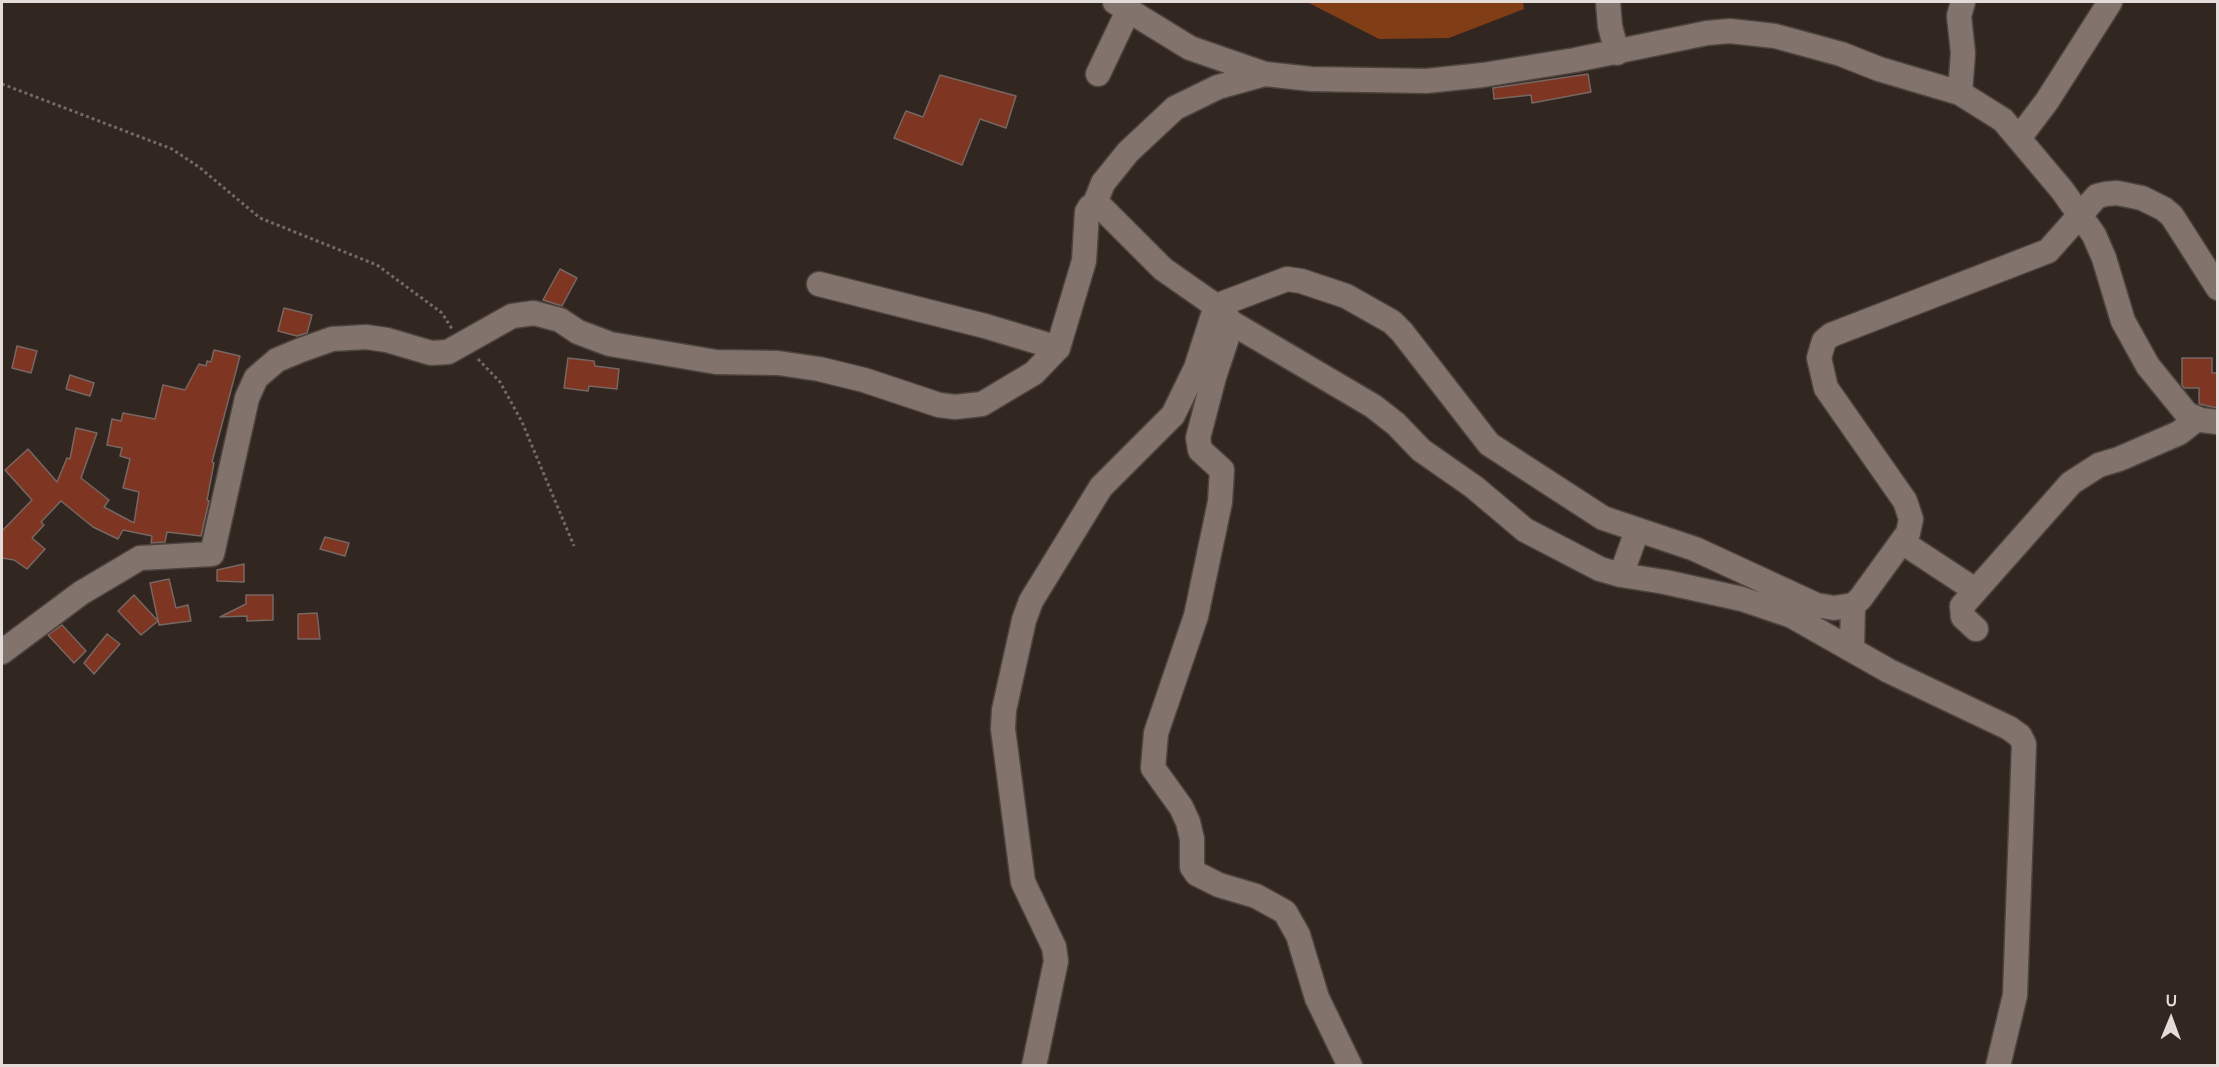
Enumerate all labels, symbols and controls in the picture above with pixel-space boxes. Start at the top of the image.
north arrow [2141,989,2201,1049]
text: U [2165,991,2177,1010]

